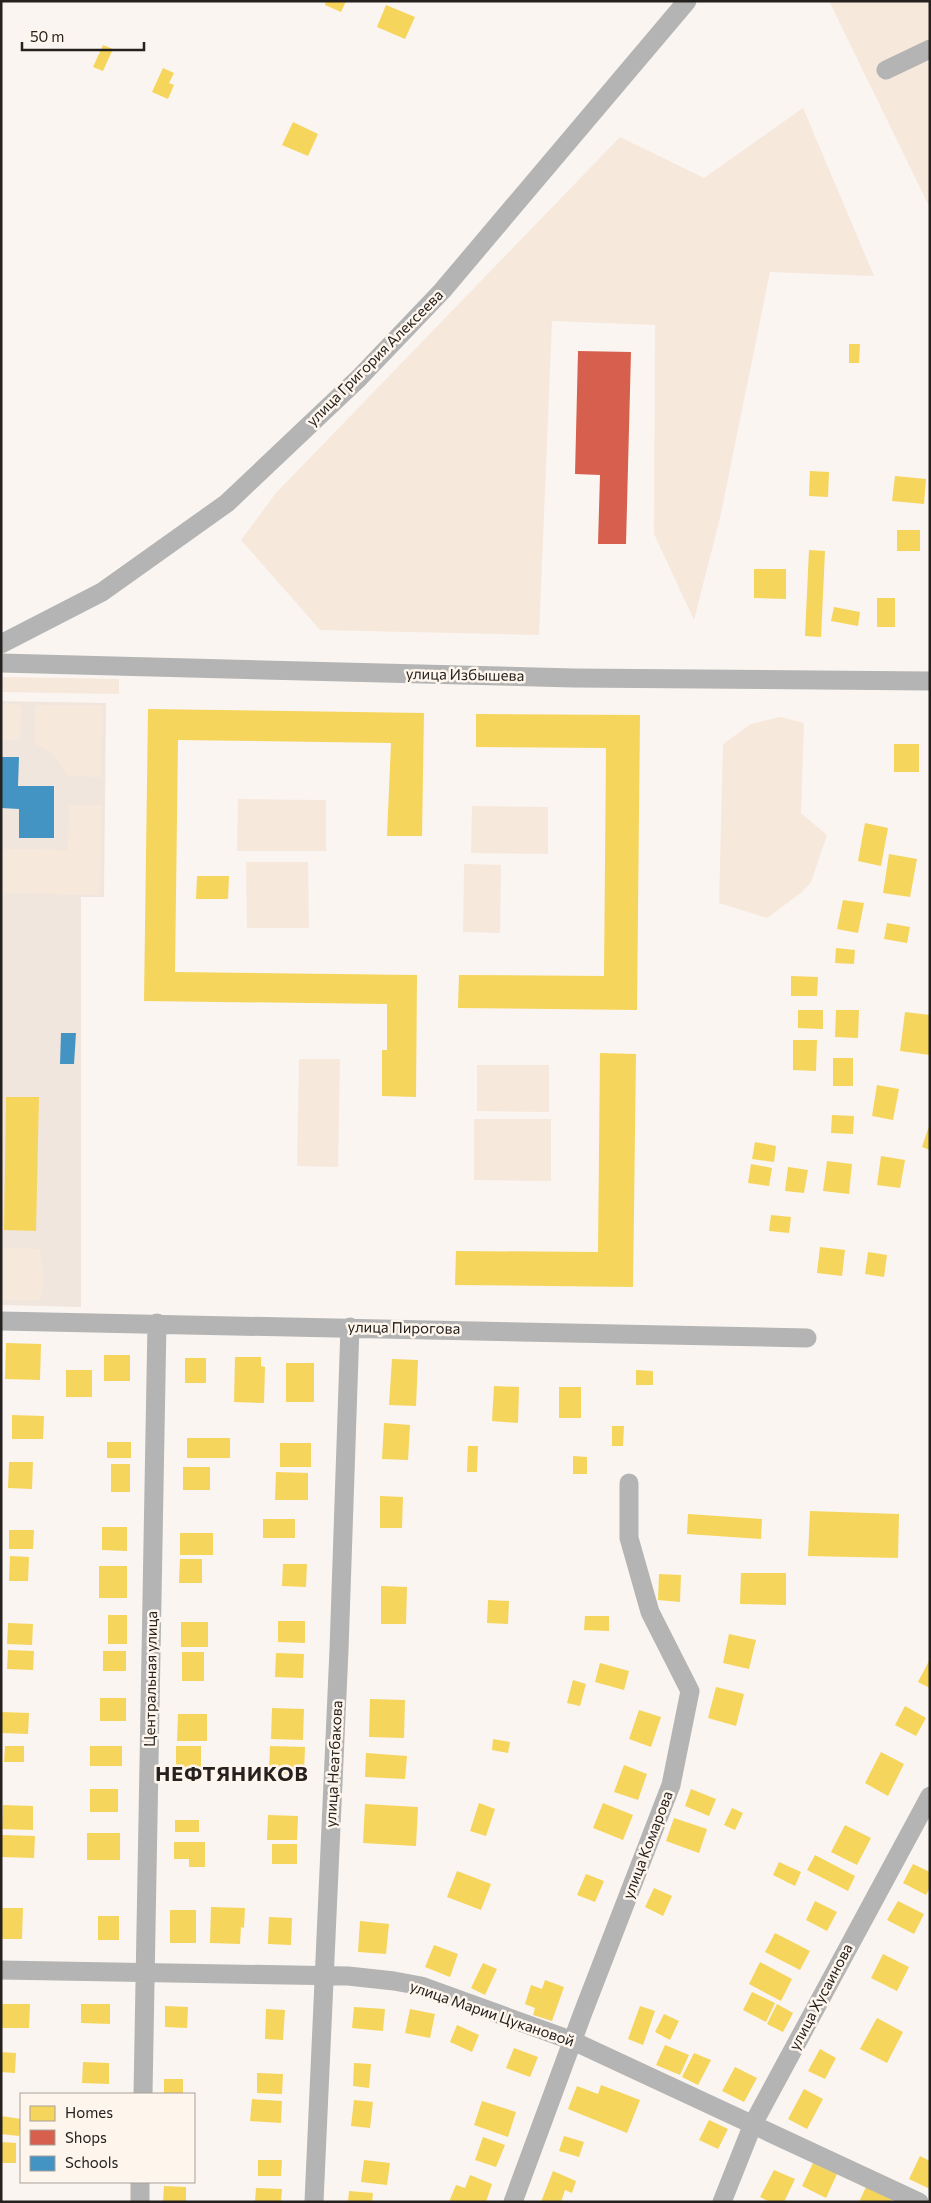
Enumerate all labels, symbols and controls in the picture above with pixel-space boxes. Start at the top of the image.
scale bar [22,20,145,52]
text: 50 m [30,27,64,45]
street label: улица Григория Алексеева [302,285,446,429]
street label: улица Избышева [406,664,524,684]
street label: улица Пирогова [348,1317,460,1337]
street label: Центральная улица [140,1611,160,1747]
street label: улица Неатбакова [321,1700,345,1828]
district label: НЕФТЯНИКОВ [155,1761,309,1785]
street label: улица Комарова [618,1788,676,1901]
street label: улица Хусаинова [784,1940,856,2053]
street label: улица Марии Цукановой [408,1976,577,2050]
legend [20,2093,195,2183]
text: Homes [65,2103,113,2121]
text: Shops [65,2128,107,2146]
text: Schools [65,2153,119,2171]

